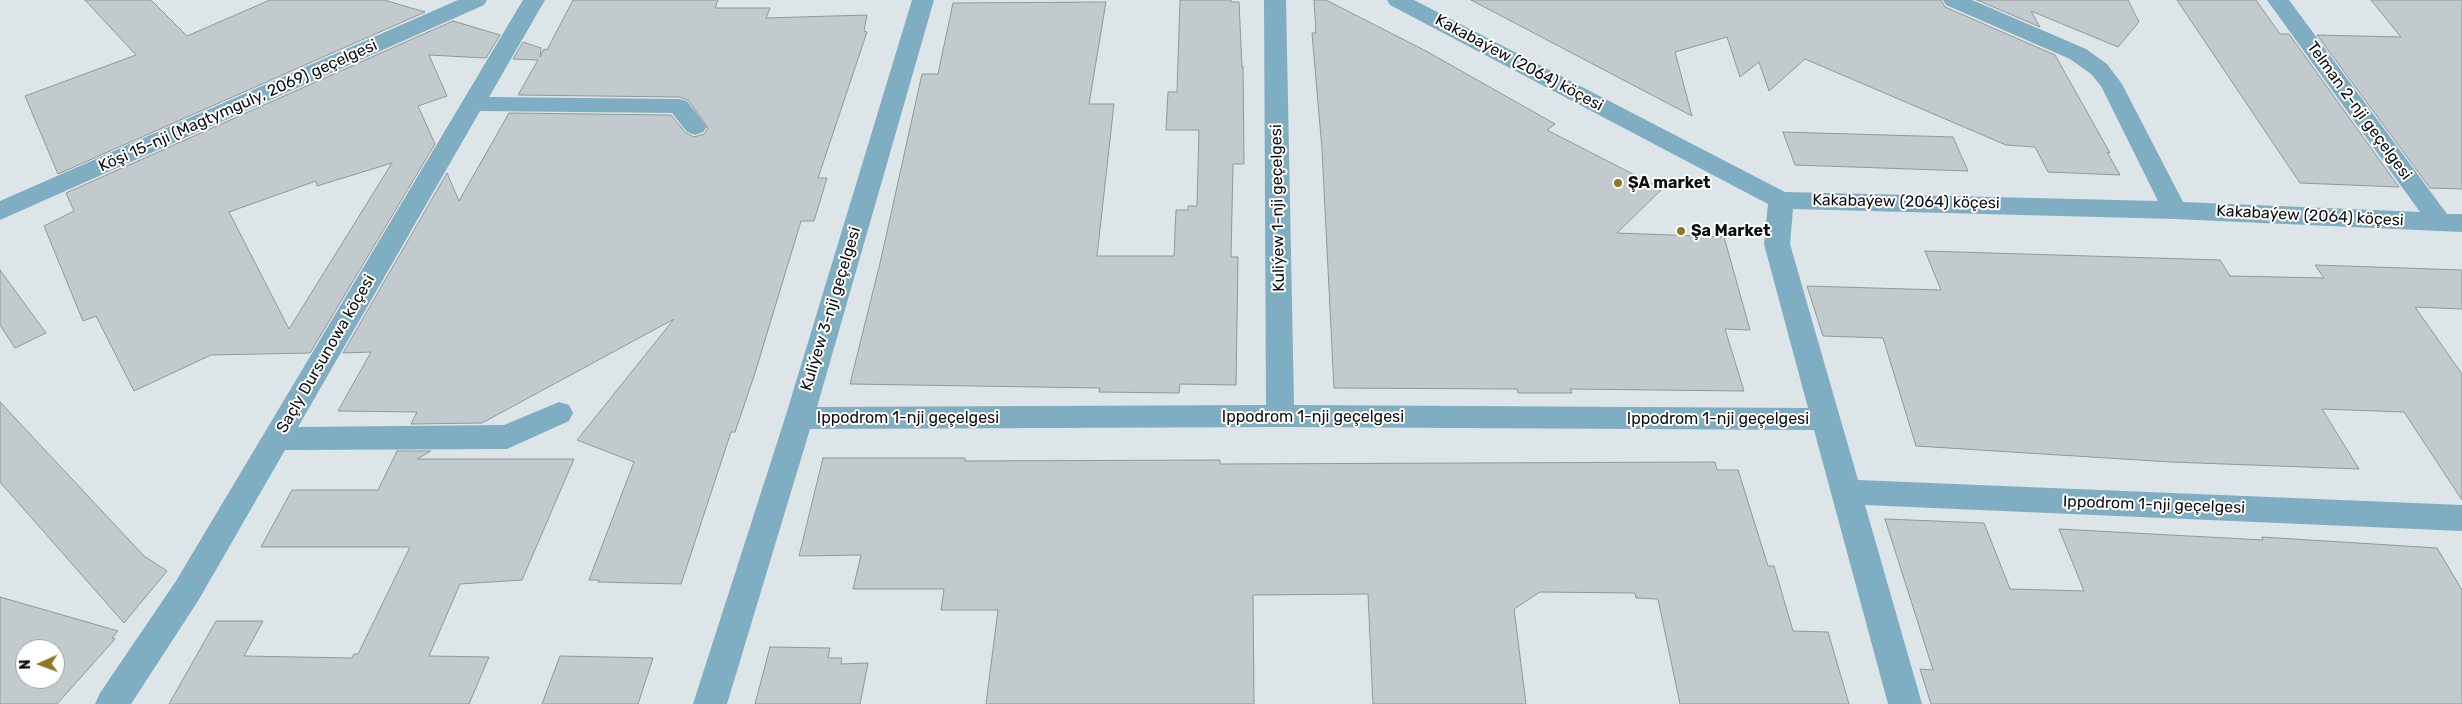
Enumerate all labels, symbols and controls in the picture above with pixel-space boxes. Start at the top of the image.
street label: Kakabaýew (2064) köçesi [1432,10,1606,116]
street label: Köşi 15-nji (Magtymguly, 2069) geçelgesi [96,36,380,176]
street label: Telman 2-nji geçelgesi [2302,38,2416,184]
street label: Kuliýew 1-nji geçelgesi [1267,124,1289,292]
place label: ŞA market [1628,173,1711,193]
marker: ŞA market [1612,177,1624,189]
street label: Kakabaýew (2064) köçesi [1812,191,2000,213]
street label: Kakabaýew (2064) köçesi [2216,202,2404,230]
place label: Şa Market [1691,221,1770,241]
street label: Kuliýew 3-nji geçelgesi [797,225,865,393]
marker: Şa Market [1675,225,1687,237]
street label: Saçly Dursunowa köçesi [273,271,379,437]
street label: Ippodrom 1-nji geçelgesi [1222,407,1404,427]
street label: Ippodrom 1-nji geçelgesi [817,408,999,428]
street label: Ippodrom 1-nji geçelgesi [1627,409,1809,429]
street label: Ippodrom 1-nji geçelgesi [2063,492,2245,518]
north arrow [15,639,65,689]
text: N [17,659,34,670]

